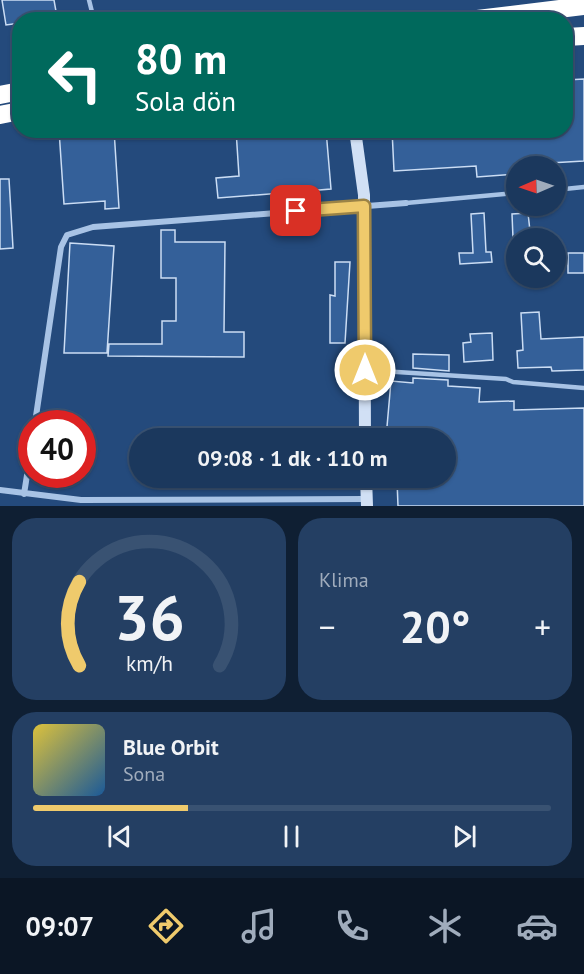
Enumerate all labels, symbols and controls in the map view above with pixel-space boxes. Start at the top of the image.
text: 80 m [135,31,227,86]
icon: left [36,36,114,114]
text: Sola dön [135,84,236,118]
north arrow [506,156,566,216]
map controls [506,156,566,288]
pin [270,185,321,236]
icon: arrive [279,194,312,227]
button: search [506,228,566,288]
position arrow [333,338,397,402]
speed limit sign: 40 [18,410,96,488]
text: 09:08 · 1 dk · 110 m [198,444,387,472]
text: Klima [319,567,369,593]
text: 36 [114,576,184,657]
text: 20° [400,597,470,655]
text: − [319,605,336,648]
text: + [534,605,551,648]
text: km/h [125,649,172,677]
text: Blue Orbit [123,733,219,761]
text: Sona [123,761,165,787]
icon: previous [103,820,136,853]
icon: pause [275,820,308,853]
icon: next [448,820,481,853]
icon: directions [145,905,187,947]
icon: music [238,905,280,947]
icon: phone [331,905,373,947]
icon: climate [424,905,466,947]
icon: car [516,905,558,947]
text: 09:07 [25,909,94,943]

